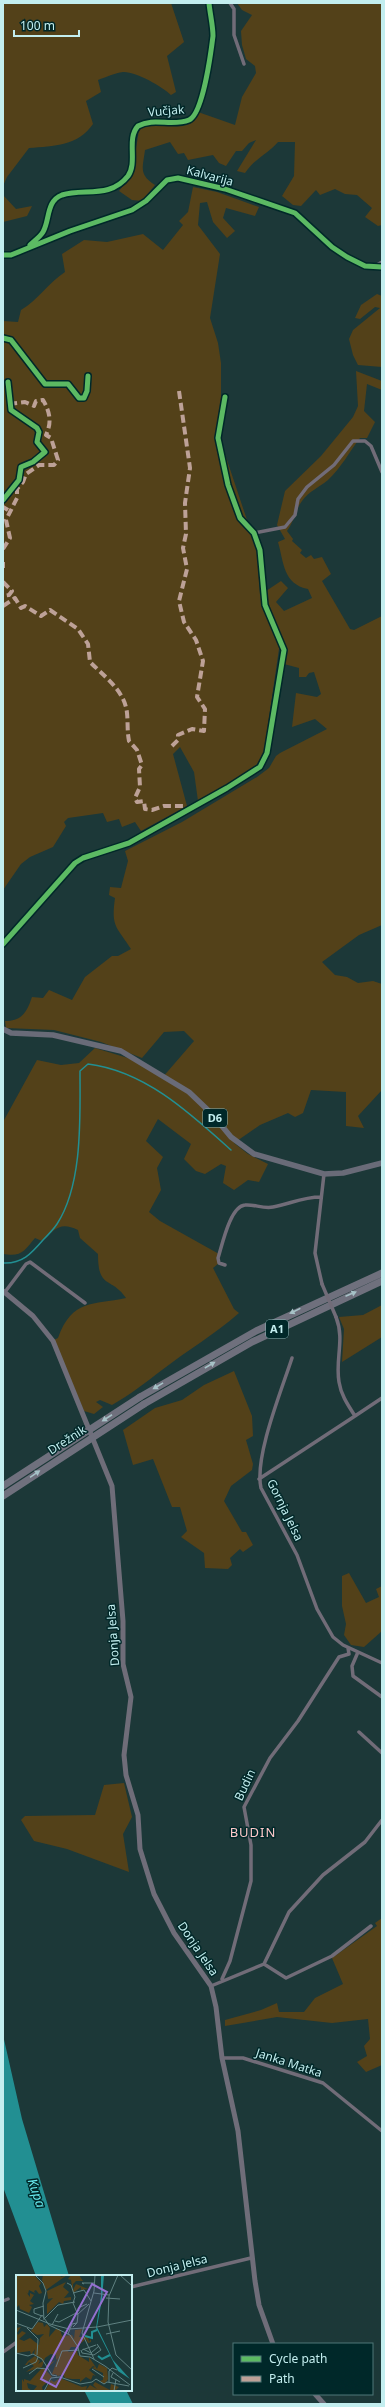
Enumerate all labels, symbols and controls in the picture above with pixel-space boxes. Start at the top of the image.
scale bar [14,12,79,38]
text: 100 m [20,17,55,34]
street label: Vučjak [147,100,185,121]
street label: Kalvarija [185,161,235,190]
road number: D6 [203,1109,227,1127]
one-way arrow [346,1291,358,1297]
one-way arrow [290,1308,301,1314]
road number: A1 [266,1320,288,1338]
one-way arrow [204,1361,216,1368]
one-way arrow [152,1382,164,1389]
one-way arrow [101,1414,112,1421]
street label: Drežnik [44,1421,90,1458]
one-way arrow [30,1471,41,1478]
street label: Gornja Jelsa [263,1476,308,1544]
street label: Donja Jelsa [102,1604,123,1667]
street label: Budin [230,1766,259,1803]
district label: BUDIN [230,1823,276,1841]
street label: Donja Jelsa [174,1918,223,1979]
street label: Janka Matka [253,2044,324,2081]
water label: Kupa [24,2176,51,2211]
street label: Donja Jelsa [145,2250,209,2281]
inset map [16,2275,132,2391]
legend [233,2343,373,2395]
text: Cycle path [269,2350,327,2367]
text: Path [269,2370,295,2387]

